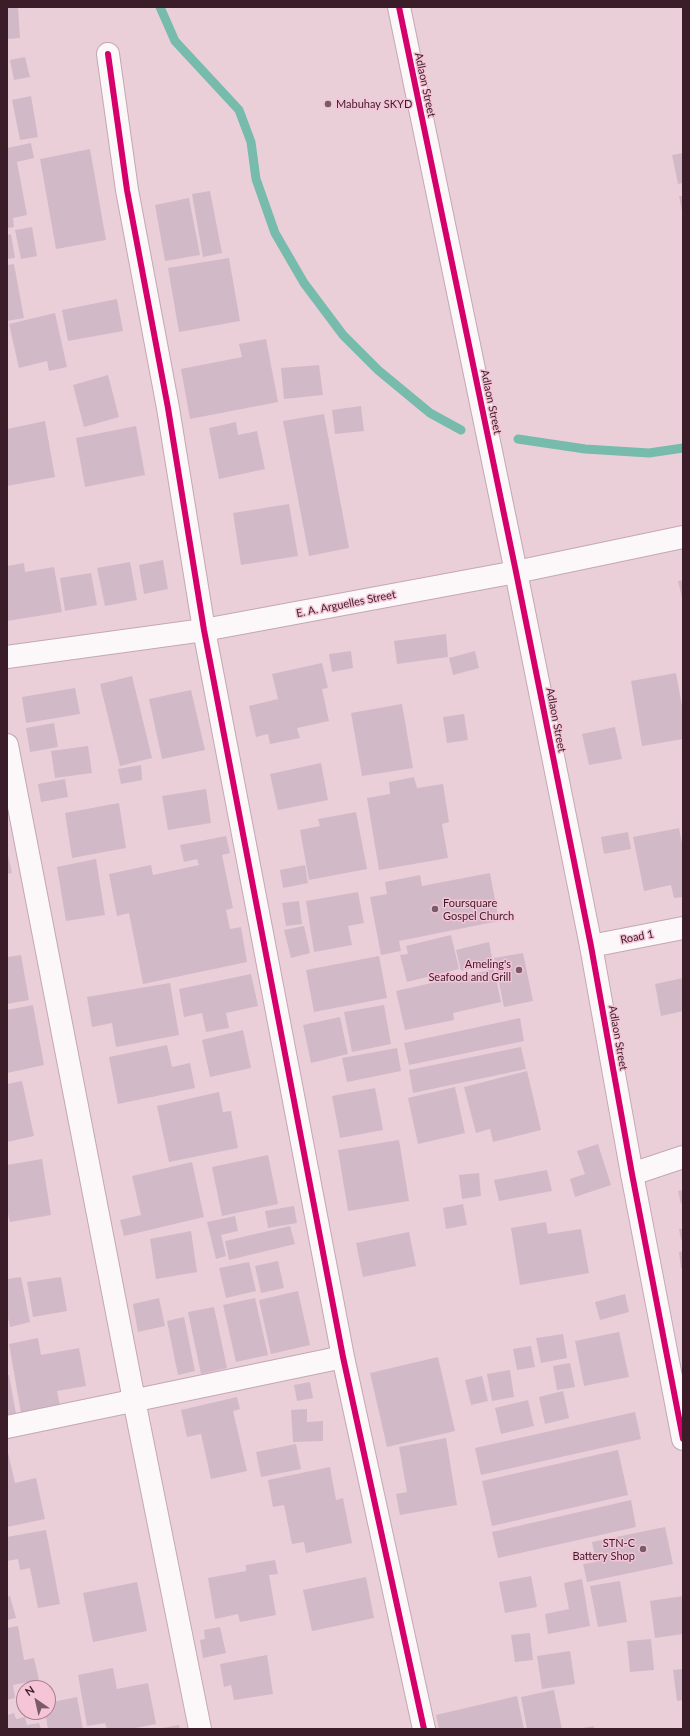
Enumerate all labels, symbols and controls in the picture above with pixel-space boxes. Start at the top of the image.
street label: Adlaon Street [412,51,438,119]
place label: Mabuhay SKYD [336,97,412,111]
marker: Mabuhay SKYD [323,99,333,109]
street label: Adlaon Street [478,368,504,436]
street label: E. A. Arguelles Street [295,588,397,620]
street label: Adlaon Street [543,686,569,754]
place label: Foursquare Gospel Church [443,896,514,922]
marker: Foursquare Gospel Church [430,904,440,914]
street label: Road 1 [619,927,655,947]
place label: Ameling's Seafood and Grill [428,957,511,983]
marker: Ameling's Seafood and Grill [514,965,524,975]
street label: Adlaon Street [606,1005,630,1071]
place label: STN-C Battery Shop [572,1536,635,1562]
marker: STN-C Battery Shop [638,1544,648,1554]
north arrow [16,1680,56,1720]
text: N [22,1683,37,1698]

